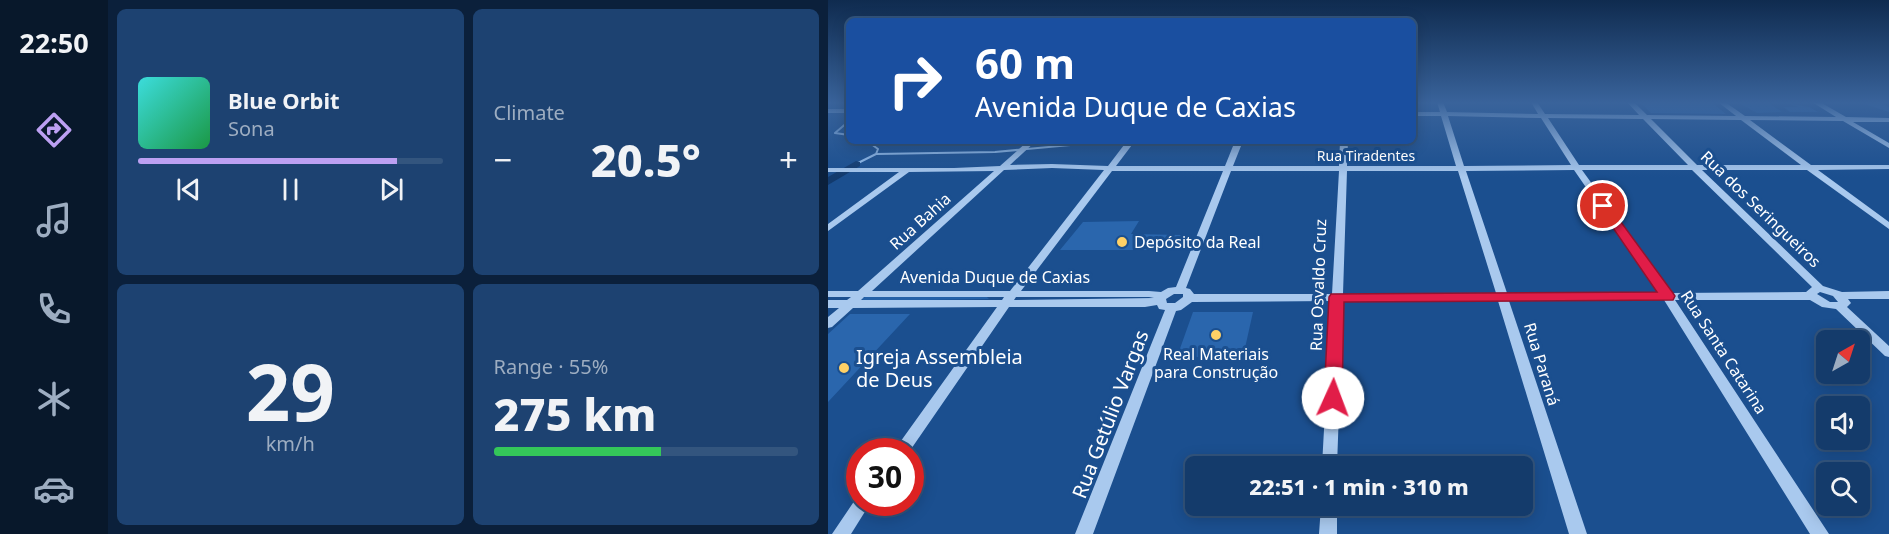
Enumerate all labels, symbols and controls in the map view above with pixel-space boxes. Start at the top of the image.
text: 22:50 [19,24,89,61]
text: 60 m [975,34,1075,91]
icon: right [876,42,954,120]
text: Blue Orbit [228,85,340,115]
text: Avenida Duque de Caxias [975,88,1296,125]
text: Climate [494,99,565,126]
icon: directions [33,109,75,151]
text: Sona [228,115,275,142]
text: 20.5° [591,129,701,190]
text: − [494,137,512,182]
text: + [779,137,798,182]
street label: Rua Tiradentes [1317,146,1416,165]
street label: Rua dos Seringueiros [1696,146,1826,272]
icon: previous [172,173,205,206]
icon: pause [274,173,307,206]
icon: next [375,173,408,206]
pin [1577,180,1628,231]
street label: Rua Bahia [885,188,955,254]
icon: arrive [1586,189,1619,222]
icon: music [33,199,75,241]
street label: Rua Osvaldo Cruz [1305,219,1331,351]
place label: Depósito da Real [1134,231,1261,253]
marker: Depósito da Real [1115,235,1129,249]
street label: Avenida Duque de Caxias [900,266,1090,288]
street label: Rua Santa Catarina [1676,286,1772,418]
icon: phone [33,288,75,330]
street label: Rua Paraná [1519,320,1565,408]
street label: Rua Getúlio Vargas [1065,326,1155,502]
marker: Real Materiais para Construção [1209,328,1223,342]
north arrow [1816,330,1870,384]
map controls [1816,330,1870,516]
text: 29 [246,338,335,444]
place label: Igreja Assembleia de Deus [856,343,1023,393]
place label: Real Materiais para Construção [1154,343,1278,383]
text: Range · 55% [494,353,608,380]
marker: Igreja Assembleia de Deus [837,361,851,375]
position arrow [1301,366,1365,430]
icon: climate [33,378,75,420]
text: 275 km [494,383,656,444]
button: sound [1816,396,1870,450]
text: km/h [266,430,315,457]
speed limit sign: 30 [846,438,924,516]
button: search [1816,462,1870,516]
icon: car [33,468,75,510]
text: 22:51 · 1 min · 310 m [1249,471,1469,501]

